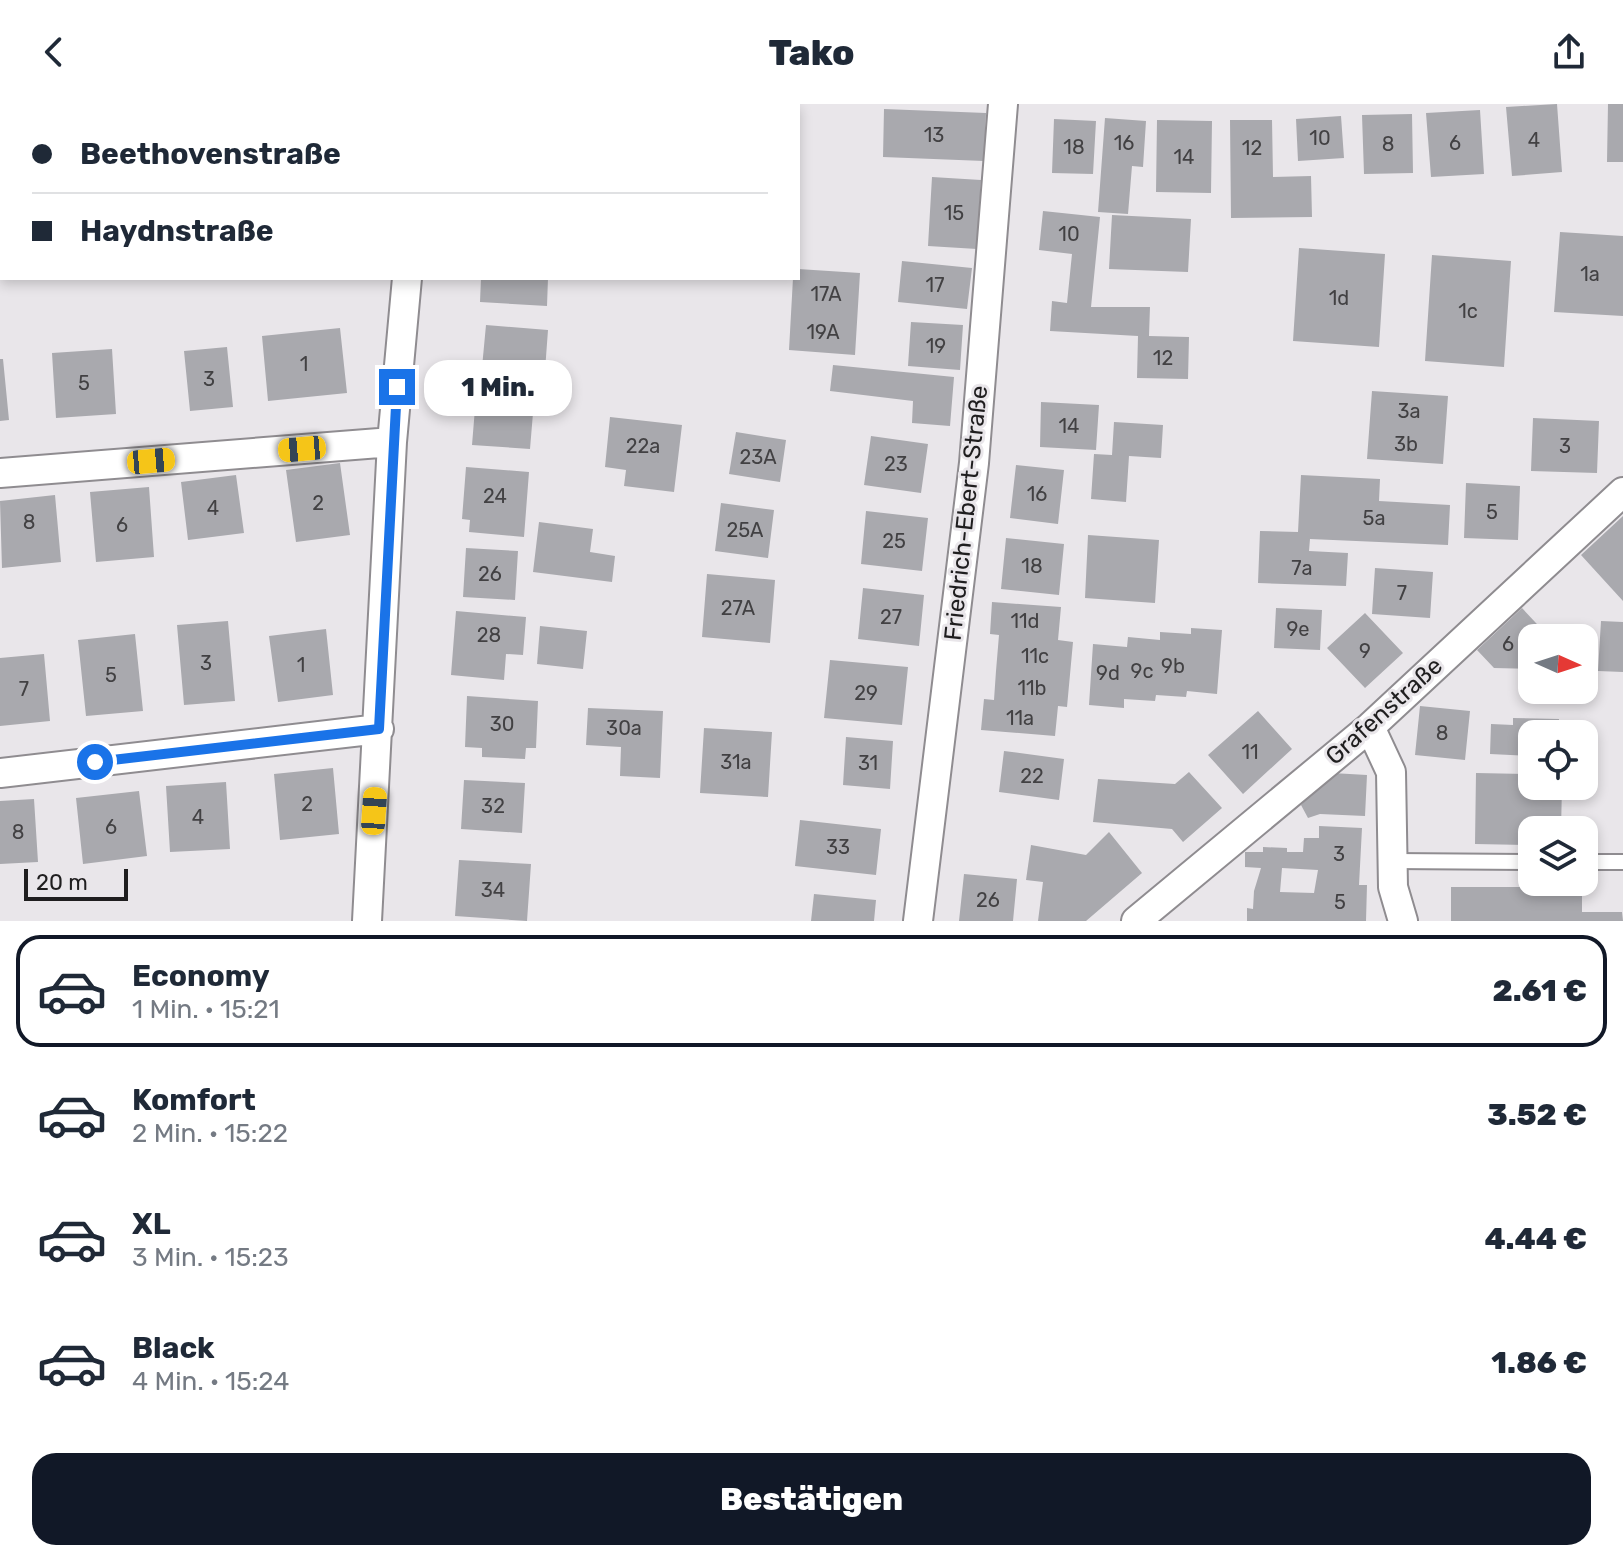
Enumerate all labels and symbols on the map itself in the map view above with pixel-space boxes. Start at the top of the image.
house number: 13 [924,123,944,147]
house number: 10 [1309,126,1331,150]
house number: 4 [1528,128,1540,152]
house number: 16 [1114,131,1134,155]
house number: 6 [1449,131,1461,155]
house number: 8 [1382,132,1394,156]
house number: 18 [1063,135,1085,159]
house number: 12 [1242,136,1262,160]
house number: 14 [1174,145,1194,169]
house number: 15 [944,201,964,225]
house number: 10 [1058,222,1080,246]
house number: 1a [1580,262,1600,286]
house number: 17 [926,273,944,297]
house number: 17A [810,282,842,306]
house number: 1d [1329,286,1349,310]
house number: 1c [1458,299,1478,323]
house number: 19A [806,320,840,344]
house number: 19 [926,334,946,358]
house number: 12 [1153,346,1173,370]
house number: 1 [300,352,308,376]
callout: 1 Min. [425,359,573,415]
house number: 3 [203,367,215,391]
route end [379,369,415,405]
house number: 5 [78,371,90,395]
street label: Friedrich-Ebert-Straße [939,384,993,642]
house number: 3a [1397,399,1421,423]
house number: 14 [1059,414,1079,438]
house number: 3b [1394,432,1418,456]
house number: 22a [626,434,660,458]
house number: 3 [1559,434,1571,458]
car [277,435,327,463]
house number: 23A [739,445,777,469]
car [126,447,176,475]
house number: 23 [884,452,908,476]
house number: 16 [1027,482,1047,506]
house number: 24 [483,484,507,508]
house number: 2 [312,491,324,515]
house number: 4 [207,496,219,520]
house number: 5 [1486,500,1498,524]
house number: 5a [1363,506,1385,530]
house number: 8 [23,510,35,534]
house number: 6 [116,513,128,537]
house number: 25A [726,518,764,542]
house number: 25 [882,529,906,553]
house number: 18 [1021,554,1043,578]
house number: 7a [1291,556,1313,580]
house number: 26 [478,562,502,586]
house number: 7 [1397,581,1407,605]
house number: 27A [721,596,755,620]
house number: 27 [880,605,902,629]
house number: 11d [1010,609,1040,633]
house number: 9e [1286,617,1310,641]
house number: 28 [477,623,501,647]
north arrow [1518,624,1598,704]
house number: 6 [1502,632,1514,656]
house number: 9 [1359,639,1371,663]
house number: 11c [1021,644,1049,668]
house number: 3 [200,651,212,675]
street label: Grafenstraße [1320,651,1448,771]
house number: 1 [297,653,305,677]
house number: 9b [1161,654,1185,678]
house number: 9c [1131,659,1153,683]
house number: 9d [1096,661,1120,685]
house number: 5 [105,663,117,687]
house number: 11b [1017,676,1047,700]
house number: 7 [19,677,29,701]
house number: 29 [854,681,878,705]
house number: 11a [1006,706,1034,730]
house number: 30 [490,712,514,736]
house number: 30a [606,716,642,740]
house number: 8 [1436,721,1448,745]
house number: 11 [1241,740,1259,764]
route start [77,744,113,780]
house number: 31a [720,750,752,774]
house number: 31 [858,751,878,775]
house number: 22 [1020,764,1044,788]
car [360,786,388,836]
house number: 2 [301,792,313,816]
house number: 32 [481,794,505,818]
house number: 4 [192,805,204,829]
house number: 6 [105,815,117,839]
house number: 8 [12,820,24,844]
house number: 33 [826,835,850,859]
house number: 3 [1333,842,1345,866]
scale bar [24,865,128,901]
house number: 34 [481,878,505,902]
house number: 26 [976,888,1000,912]
house number: 5 [1334,890,1346,914]

